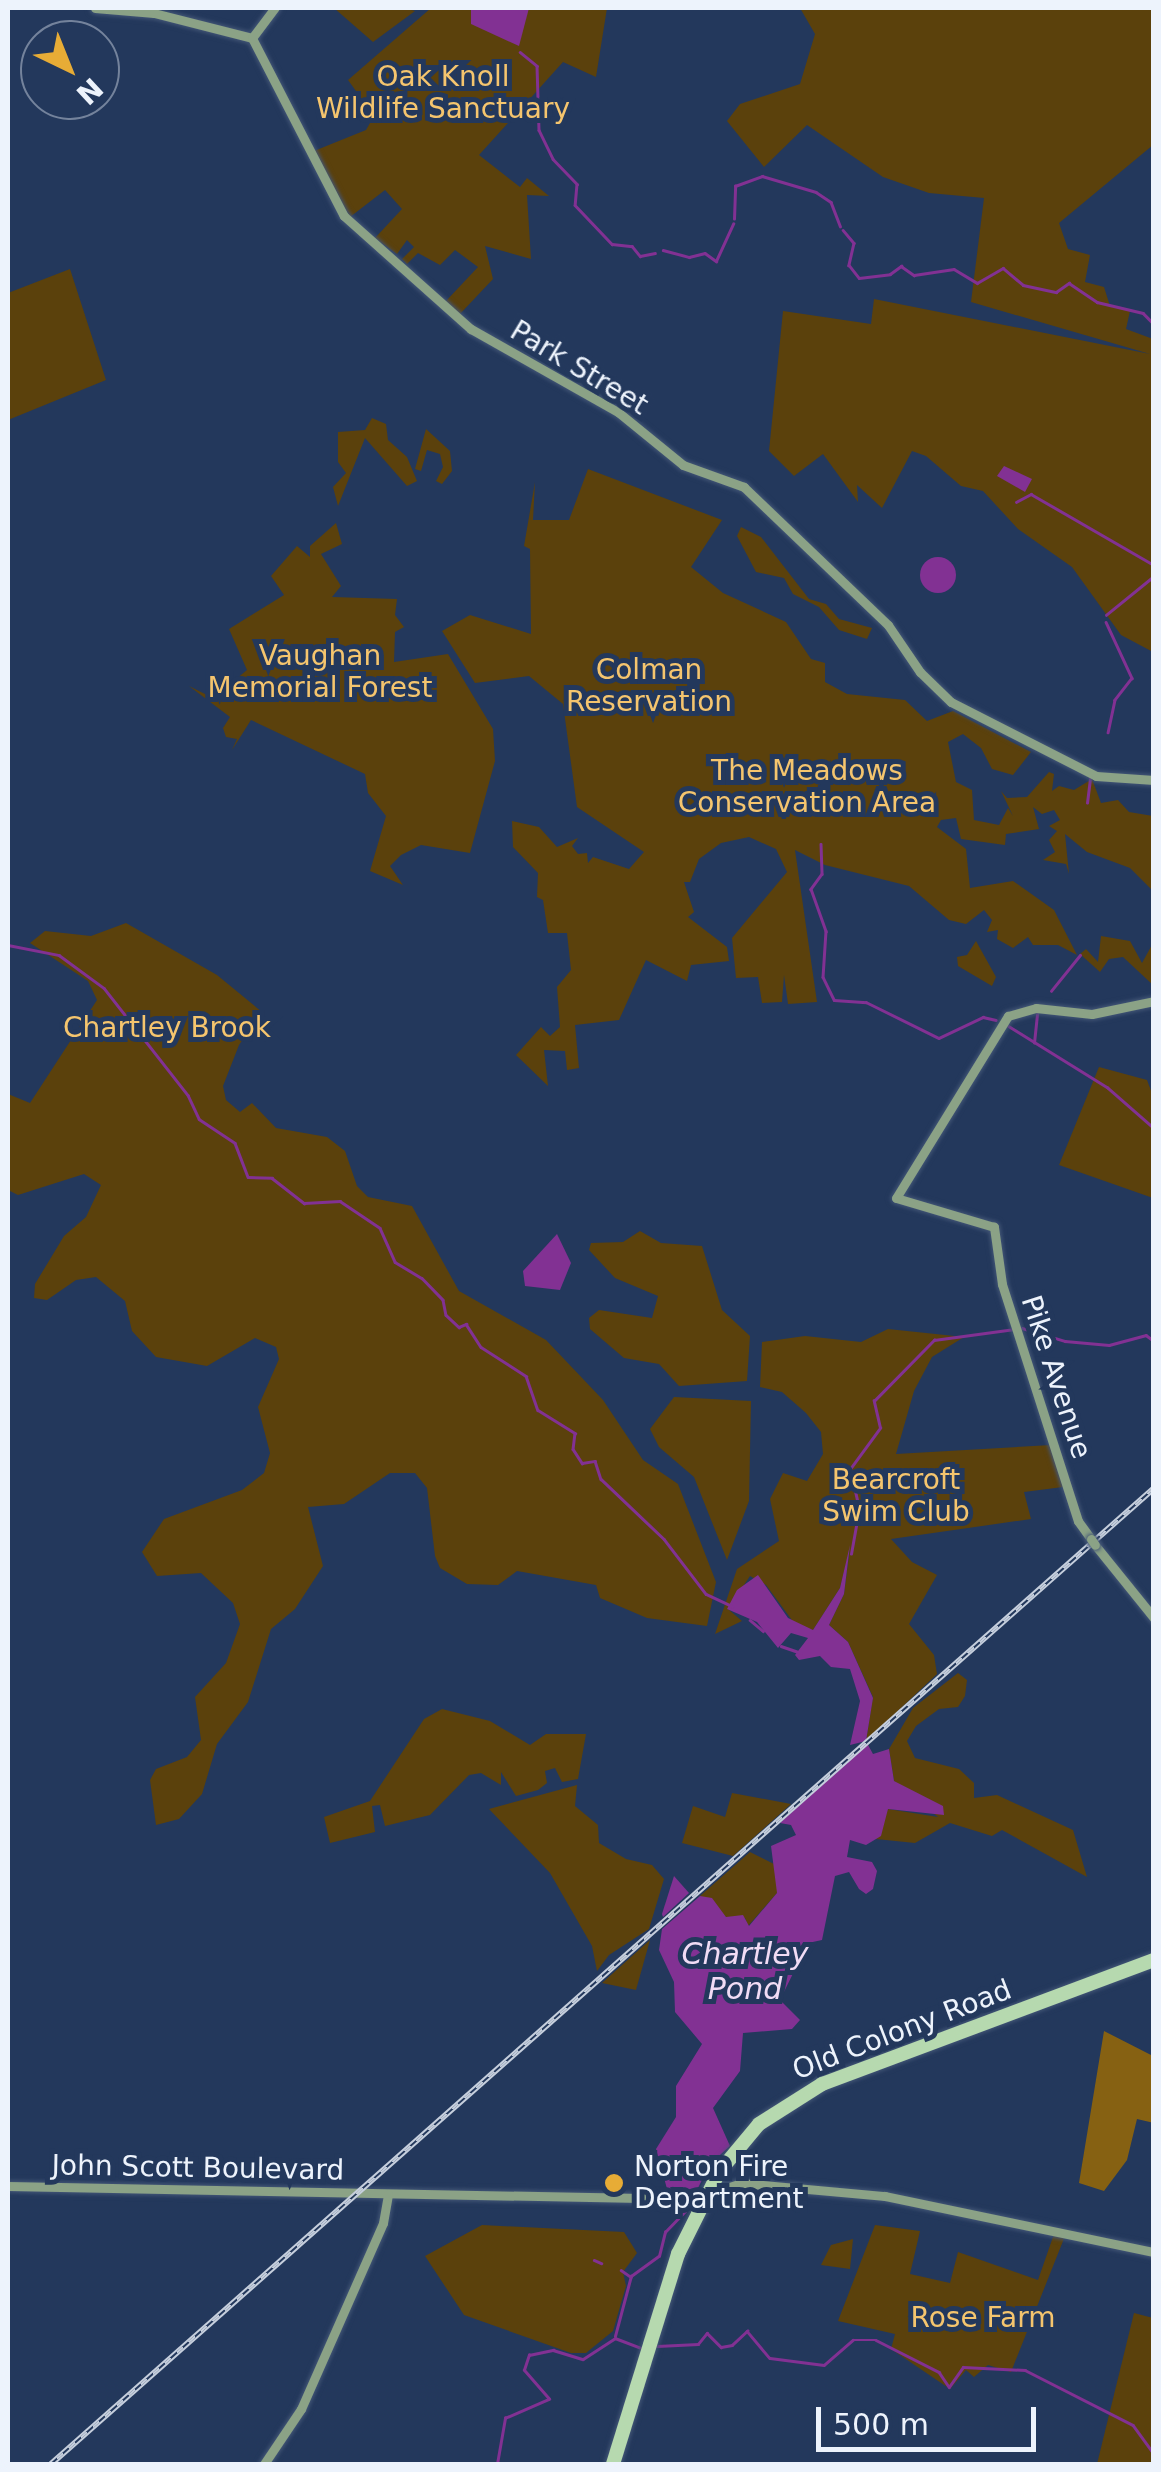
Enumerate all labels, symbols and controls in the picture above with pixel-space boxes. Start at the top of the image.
north arrow [20,20,120,120]
park label: Oak Knoll Wildlife Sanctuary [316,60,570,126]
text: N [70,71,109,111]
street label: Park Street [504,314,654,422]
park label: Vaughan Memorial Forest [208,639,432,705]
park label: Colman Reservation [566,653,732,719]
park label: The Meadows Conservation Area [678,754,936,820]
park label: Chartley Brook [63,1011,271,1045]
street label: Pike Avenue [1014,1291,1098,1463]
park label: Bearcroft Swim Club [822,1463,970,1529]
water label: Chartley Pond [682,1936,808,2006]
street label: Old Colony Road [788,1973,1016,2087]
street label: John Scott Boulevard [51,2149,345,2187]
place label: Norton Fire Department [634,2150,803,2216]
marker: Norton Fire Department [603,2172,625,2194]
park label: Rose Farm [910,2301,1056,2335]
scale bar [821,2387,1041,2449]
text: 500 m [833,2407,929,2442]

